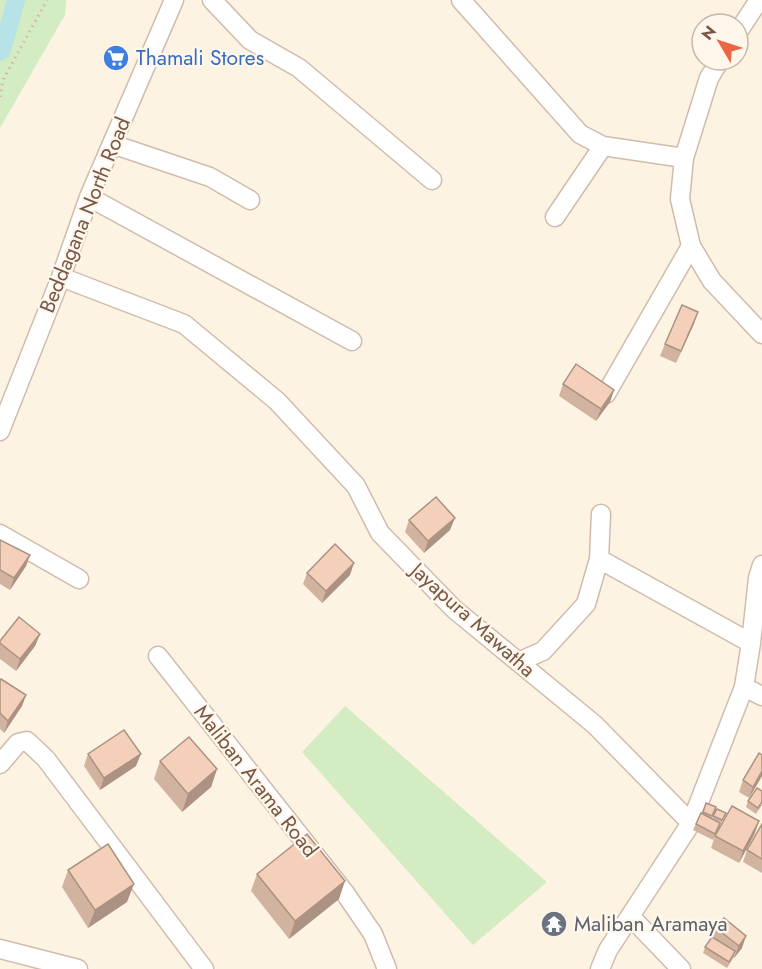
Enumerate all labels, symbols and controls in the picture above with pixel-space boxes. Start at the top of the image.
north arrow [690,12,750,72]
text: N [696,21,722,45]
supermarket icon: Thamali Stores [101,43,131,73]
place label: Thamali Stores [136,43,264,73]
street label: Beddagana North Road [32,113,138,317]
street label: Jayapura Mawatha [402,554,542,684]
street label: Maliban Arama Road [187,698,325,864]
temple icon: Maliban Aramaya [539,909,569,939]
place label: Maliban Aramaya [574,909,728,939]

